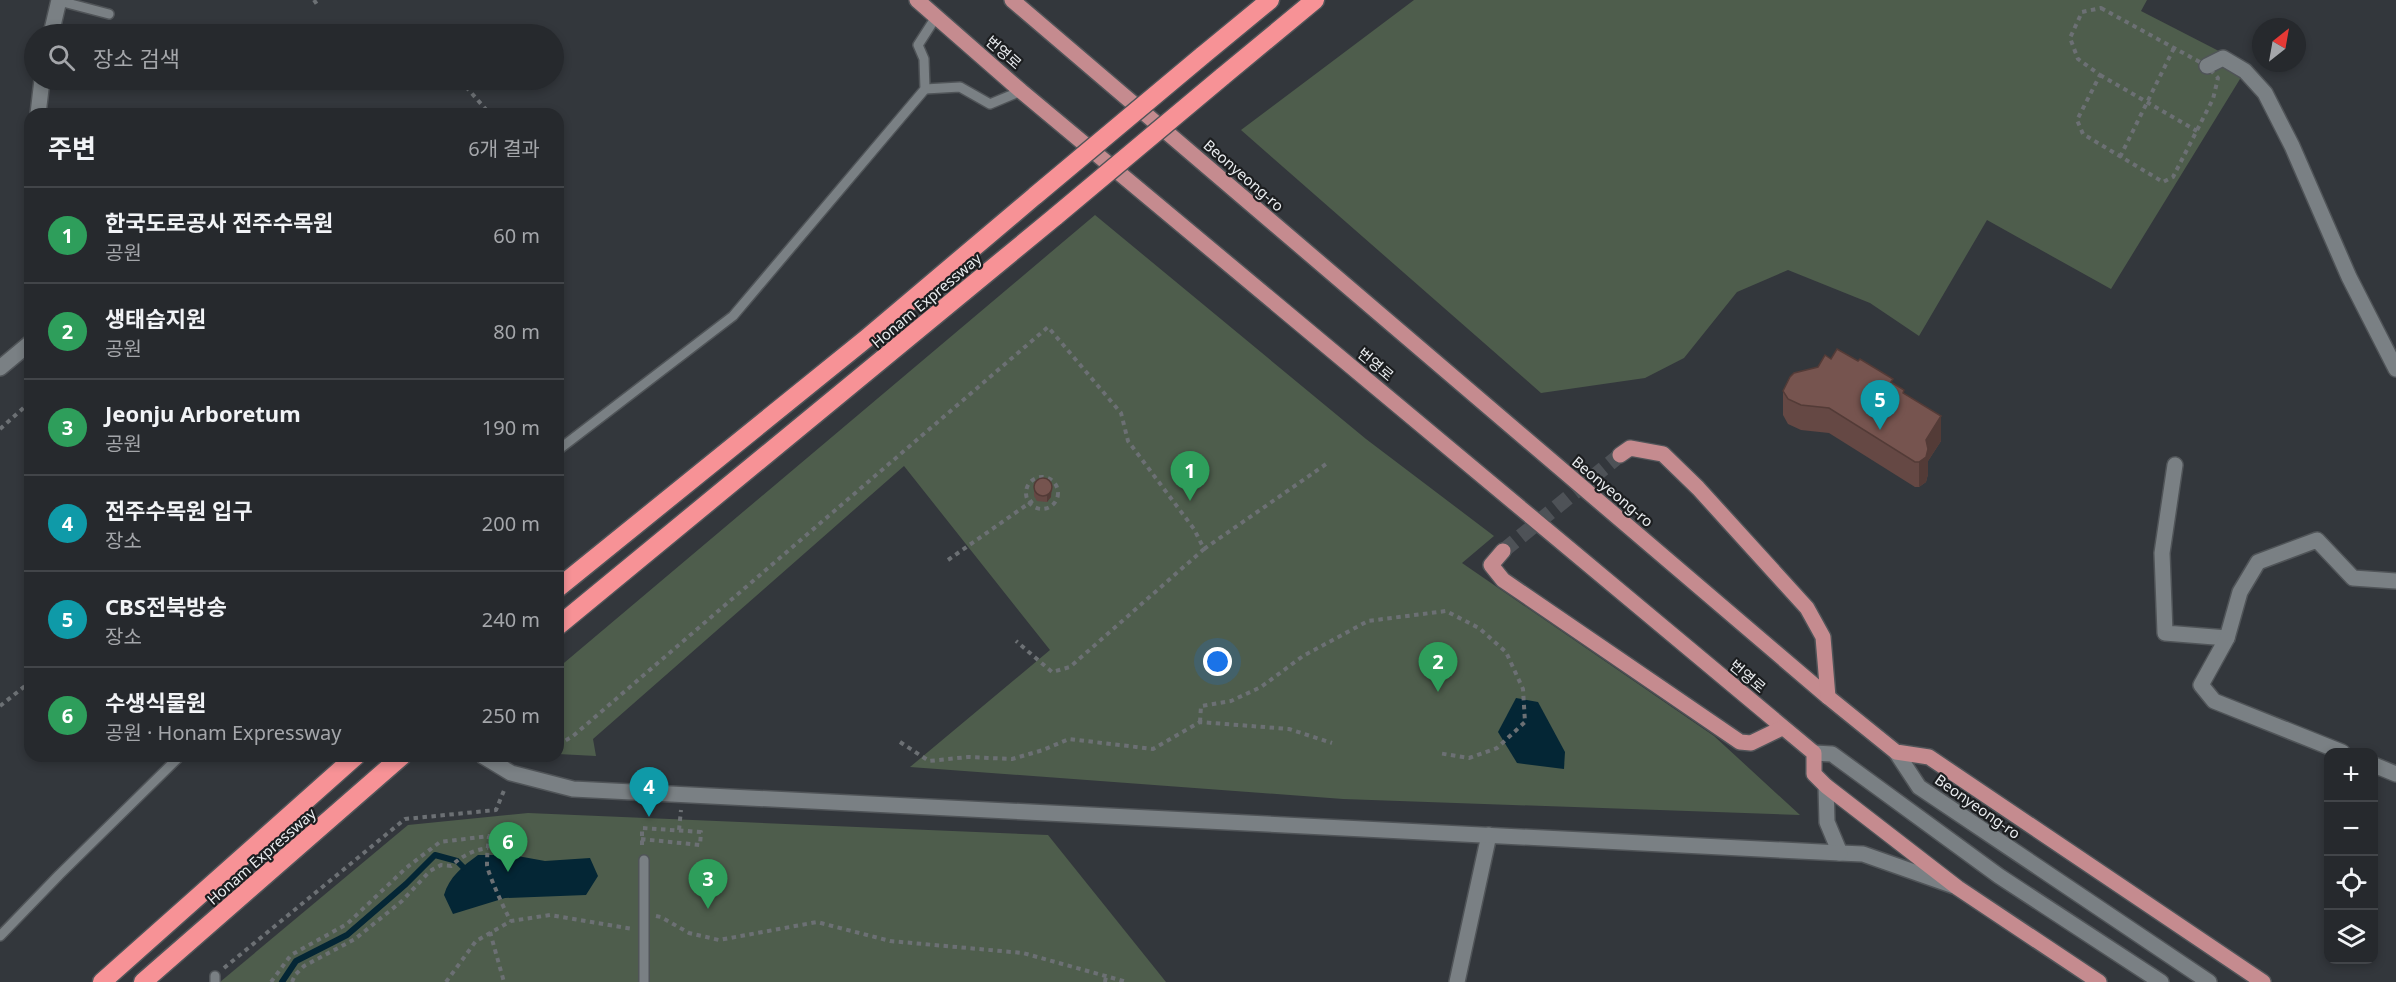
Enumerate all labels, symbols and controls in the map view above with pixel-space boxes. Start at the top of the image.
north arrow [2252,18,2306,72]
search box [24,24,564,90]
street label: 번영로 [982,31,1026,73]
icon: search [45,41,78,74]
text: 장소 검색 [93,43,180,73]
text: 주변 [48,130,96,166]
text: 6개 결과 [468,135,540,162]
street label: Beonyeong-ro [1200,135,1288,215]
text: 한국도로공사 전주수목원 [105,207,333,237]
text: 1 [62,222,73,249]
text: 60 m [493,222,540,249]
text: 공원 [105,239,142,266]
street label: Honam Expressway [867,248,986,352]
text: 생태습지원 [105,303,206,333]
text: 2 [62,318,73,345]
text: 80 m [493,318,540,345]
text: 공원 [105,335,142,362]
street label: 번영로 [1354,343,1398,385]
pin: 5 [1860,380,1900,430]
text: Jeonju Arboretum [105,398,301,428]
text: 3 [62,414,73,441]
text: 190 m [482,414,540,441]
text: 공원 [105,430,142,457]
street label: Beonyeong-ro [1568,451,1658,531]
pin: 1 [1170,452,1210,501]
text: 전주수목원 입구 [105,495,252,525]
text: 4 [62,510,73,537]
text: 200 m [482,510,540,537]
text: 장소 [105,527,142,554]
text: CBS전북방송 [105,591,227,621]
text: 5 [62,606,73,633]
text: 240 m [482,606,540,633]
text: 장소 [105,623,142,650]
pin: 2 [1418,642,1458,692]
your location [1203,647,1232,676]
street label: 번영로 [1726,655,1770,697]
text: 수생식물원 [105,687,206,717]
text: 6 [62,702,73,729]
text: 250 m [482,702,540,729]
text: 공원 · Honam Expressway [105,719,341,746]
map controls [2324,748,2378,964]
button: + [2324,748,2378,802]
pin: 4 [630,768,668,817]
street label: Beonyeong-ro [1931,769,2025,843]
button: − [2324,802,2378,856]
street label: Honam Expressway [202,803,320,909]
pin: 6 [488,822,528,872]
button: locate [2324,856,2378,910]
pin: 3 [688,860,728,909]
button: layers [2324,910,2378,964]

